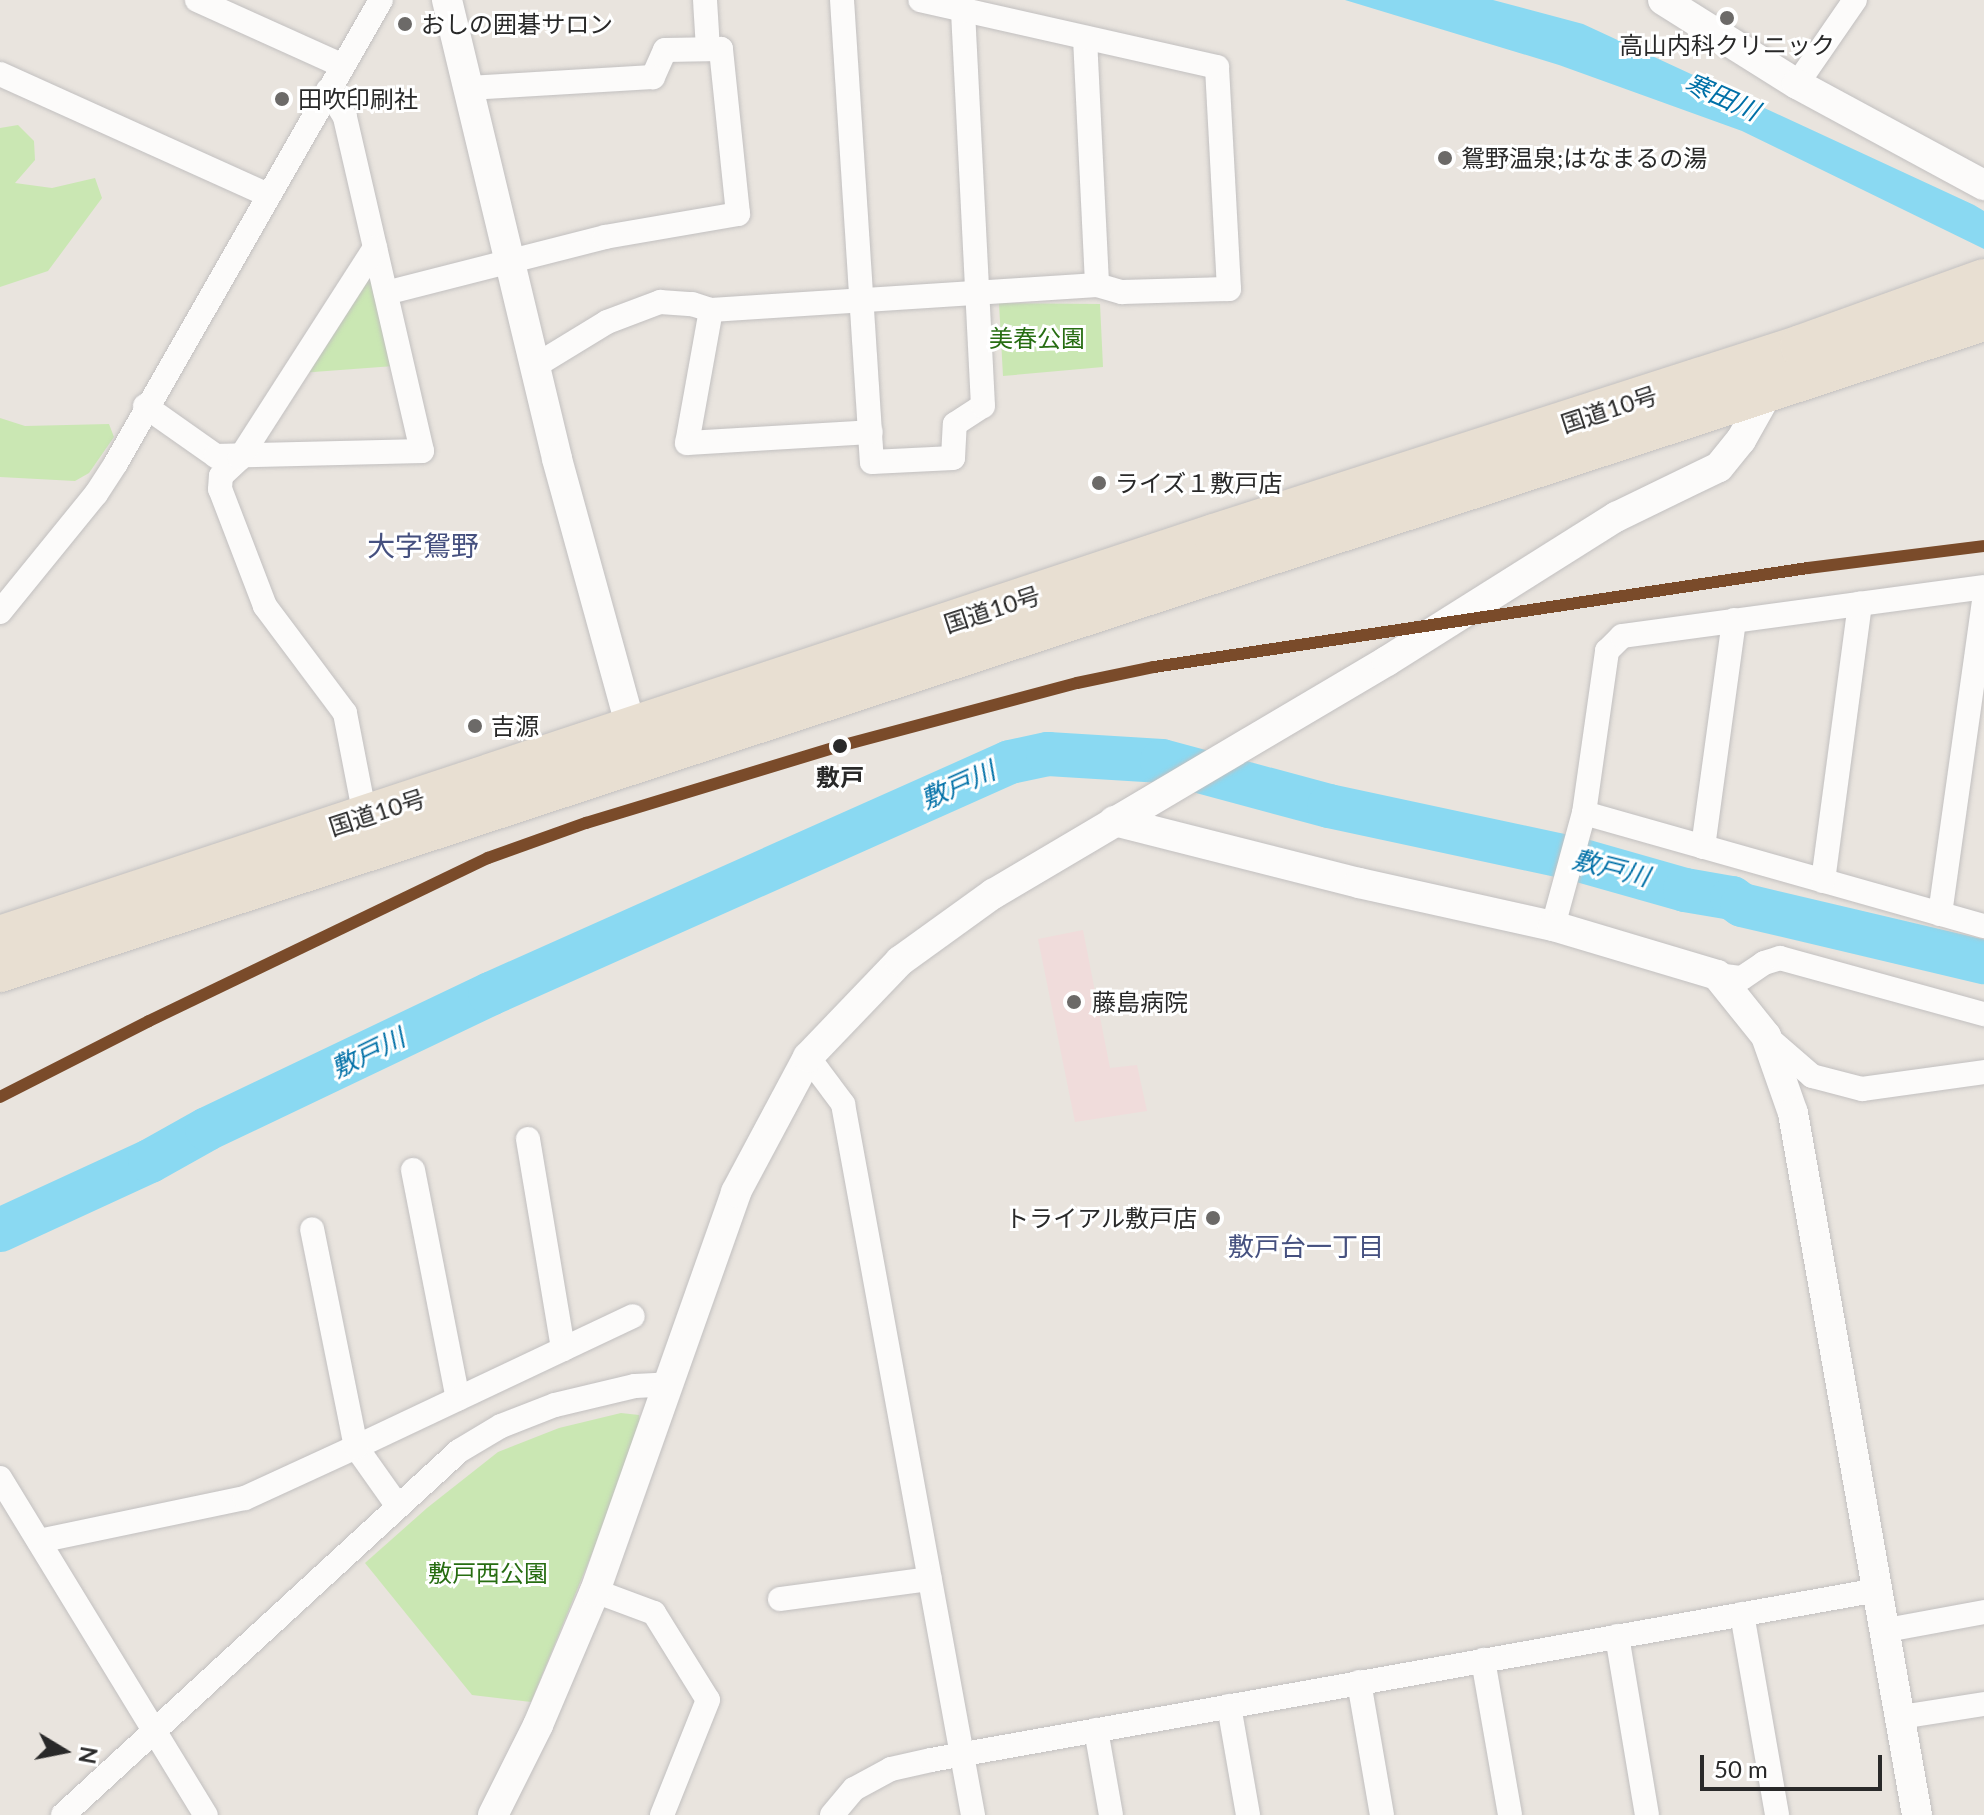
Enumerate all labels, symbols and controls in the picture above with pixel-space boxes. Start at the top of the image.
marker: 高山内科クリニック [1718,9,1736,27]
place label: おしの囲碁サロン [421,10,613,38]
marker: おしの囲碁サロン [396,15,414,33]
place label: 高山内科クリニック [1619,31,1835,59]
water label: 寒田川 [1680,67,1764,127]
place label: 田吹印刷社 [298,85,418,113]
marker: 田吹印刷社 [273,90,291,108]
place label: 鴛野温泉;はなまるの湯 [1461,144,1707,172]
marker: 鴛野温泉;はなまるの湯 [1436,149,1454,167]
park label: 美春公園 [989,324,1085,352]
street label: 国道10号 [1557,380,1661,438]
place label: ライズ１敷戸店 [1115,469,1283,497]
marker: ライズ１敷戸店 [1090,474,1108,492]
district label: 大字鴛野 [367,528,479,562]
street label: 国道10号 [940,580,1044,638]
place label: 吉源 [491,712,539,740]
marker: 吉源 [466,717,484,735]
marker: 敷戸 [827,733,853,759]
water label: 敷戸川 [916,755,1000,815]
place label: 敷戸 [816,763,864,791]
street label: 国道10号 [325,783,429,841]
water label: 敷戸川 [1569,843,1653,893]
place label: 藤島病院 [1092,988,1188,1016]
marker: 藤島病院 [1063,991,1085,1013]
water label: 敷戸川 [326,1022,410,1084]
place label: トライアル敷戸店 [1005,1204,1197,1232]
marker: トライアル敷戸店 [1204,1209,1222,1227]
district label: 敷戸台一丁目 [1228,1231,1384,1263]
park label: 敷戸西公園 [428,1559,548,1587]
north arrow [24,1711,104,1791]
scale bar [1704,1739,1886,1789]
text: N [73,1745,103,1766]
text: 50 m [1714,1754,1768,1783]

